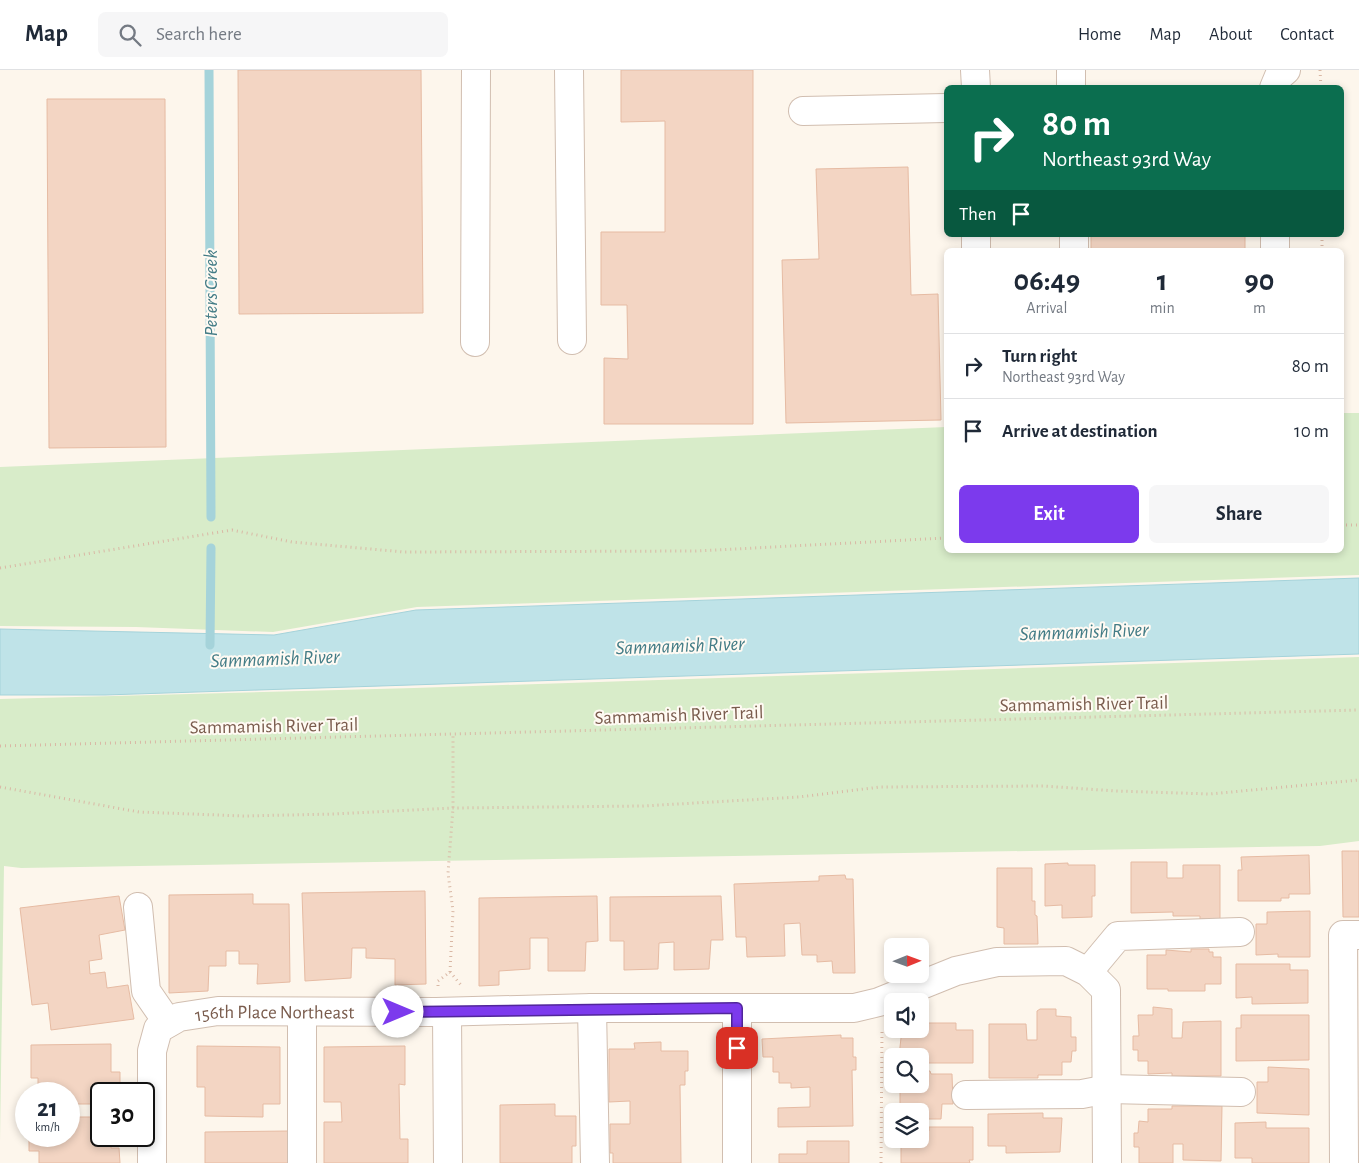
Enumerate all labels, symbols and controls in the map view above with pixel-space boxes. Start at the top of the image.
search box [98,12,448,57]
icon: search [116,21,144,49]
text: Map [25,22,68,46]
text: Search here [156,25,242,44]
text: Home [1078,26,1121,44]
text: Map [1149,26,1181,44]
text: About [1209,26,1252,44]
text: Contact [1280,26,1334,44]
icon: right [959,105,1024,170]
text: 80 m [1042,107,1111,142]
text: Northeast 93rd Way [1042,148,1211,170]
icon: arrive [1007,200,1035,228]
text: Then [959,205,997,224]
water label: Peters Creek [201,250,221,336]
text: 06:49 [1014,266,1080,296]
text: 1 [1157,266,1168,296]
text: 90 [1244,266,1274,296]
text: Arrival [1026,300,1067,316]
text: min [1150,300,1175,316]
text: m [1253,300,1266,316]
text: Turn right [1002,347,1077,366]
icon: right [959,352,987,380]
text: 80 m [1292,357,1329,376]
text: Northeast 93rd Way [1002,369,1125,385]
icon: arrive [959,417,987,445]
text: Arrive at destination [1002,422,1158,441]
text: 10 m [1294,422,1329,441]
button: Exit [959,485,1139,543]
button: Share [1149,485,1329,543]
water label: Sammamish River [1019,620,1149,644]
water label: Sammamish River [615,634,745,658]
water label: Sammamish River [210,647,340,671]
street label: Sammamish River Trail [999,694,1169,715]
street label: Sammamish River Trail [594,703,764,728]
street label: Sammamish River Trail [189,716,359,737]
north arrow [884,938,929,982]
map controls [884,938,929,1148]
position arrow [371,985,423,1037]
button: sound [884,993,929,1038]
street label: 156th Place Northeast [194,1003,354,1025]
pin [716,1027,758,1069]
icon: arrive [723,1034,751,1062]
button: search [884,1048,929,1093]
speed limit sign: 30 [90,1082,155,1147]
text: 21 [37,1096,58,1121]
button: layers [884,1103,929,1148]
text: km/h [35,1121,60,1133]

